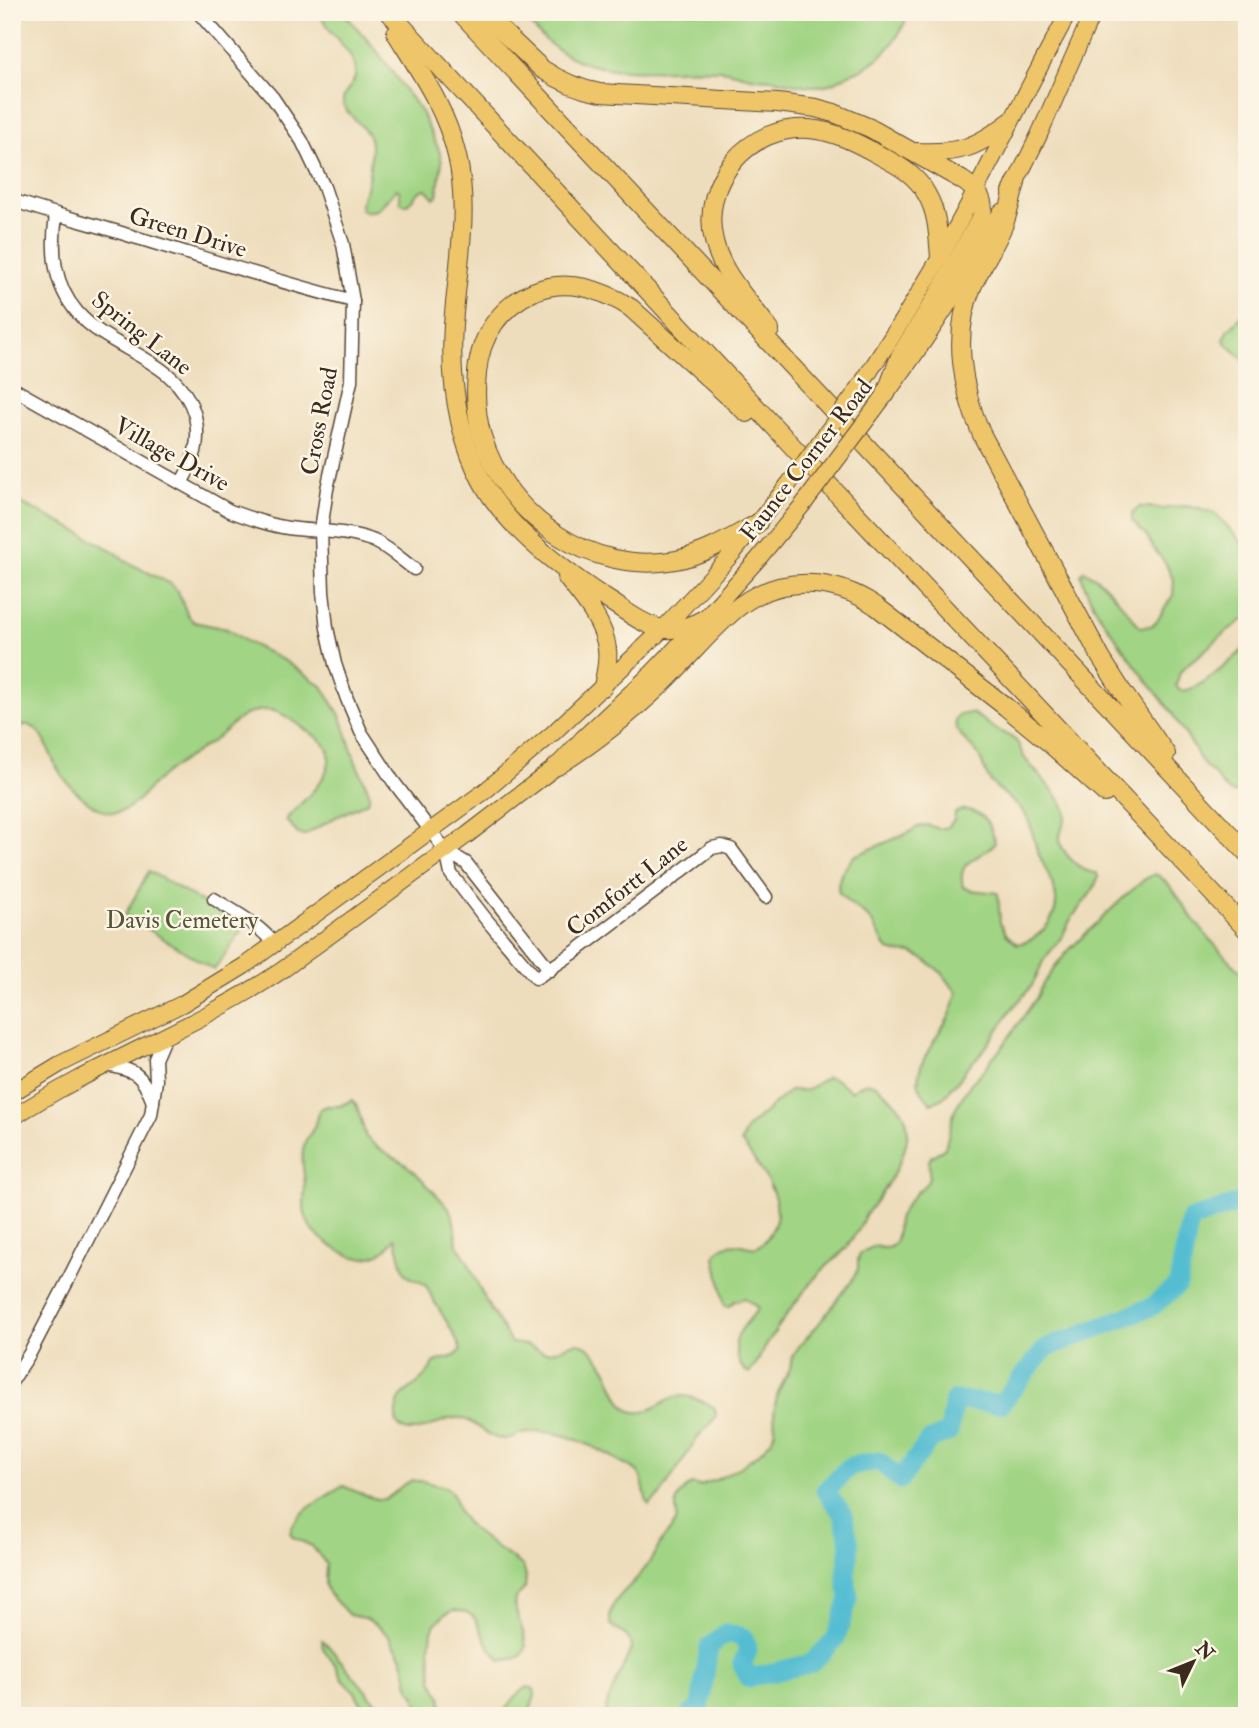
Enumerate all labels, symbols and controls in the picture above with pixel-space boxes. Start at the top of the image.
street label: Green Drive [125,200,250,265]
street label: Spring Lane [85,284,198,382]
street label: Cross Road [294,364,345,478]
street label: Faunce Corner Road [733,372,880,548]
street label: Village Drive [109,410,235,499]
street label: Comfortt Lane [560,829,694,944]
park label: Davis Cemetery [106,905,259,936]
north arrow [1158,1626,1228,1696]
text: N [1189,1636,1220,1666]

